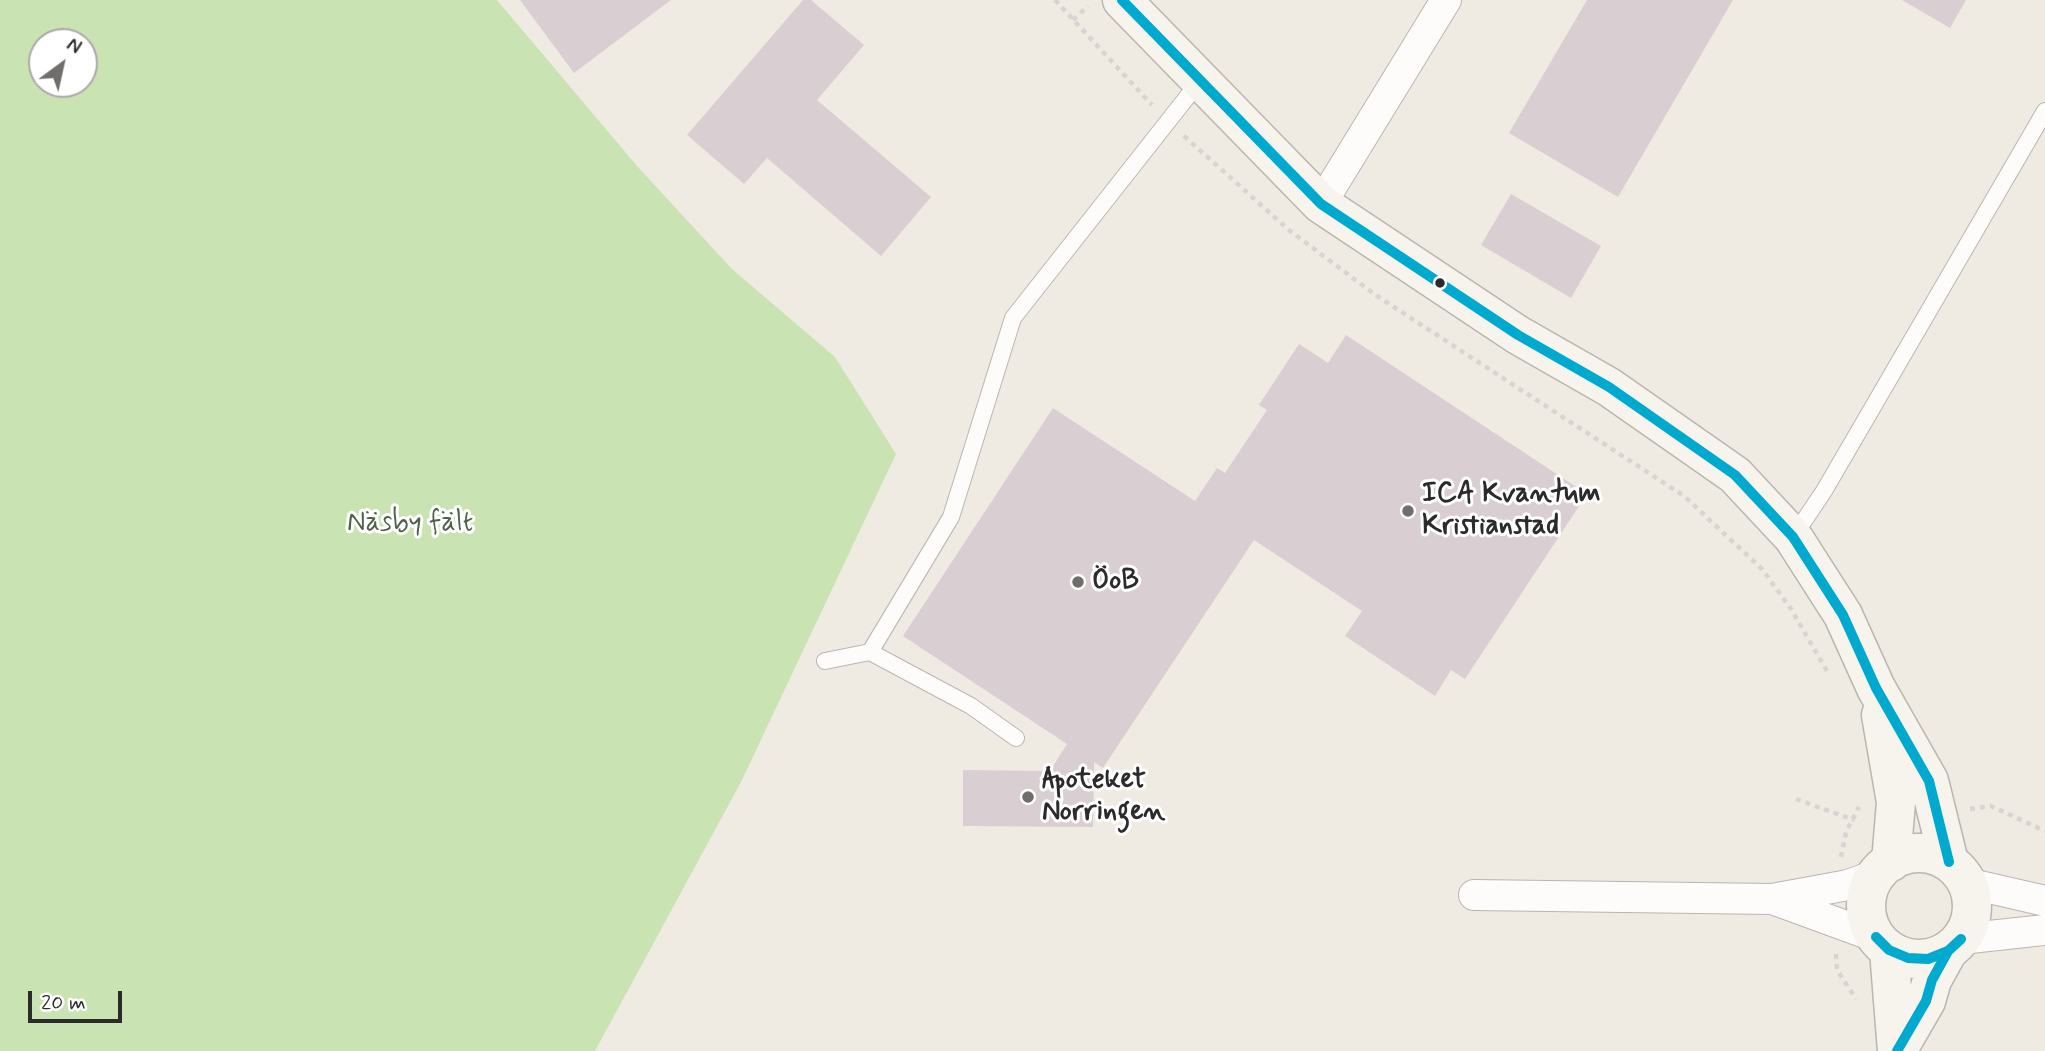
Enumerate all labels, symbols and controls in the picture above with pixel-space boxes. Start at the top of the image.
north arrow [28,28,98,98]
text: N [62,33,86,61]
unlabelled marker [1433,276,1447,290]
place label: ICA Kvantum Kristianstad [1422,478,1601,544]
marker: ICA Kvantum Kristianstad [1400,503,1416,519]
park label: Näsby fält [347,507,473,541]
place label: ÖoB [1092,565,1139,599]
marker: ÖoB [1070,574,1086,590]
place label: Apoteket Norringen [1042,764,1165,830]
marker: Apoteket Norringen [1020,789,1036,805]
scale bar [32,978,126,1022]
text: 20 m [41,989,86,1017]

